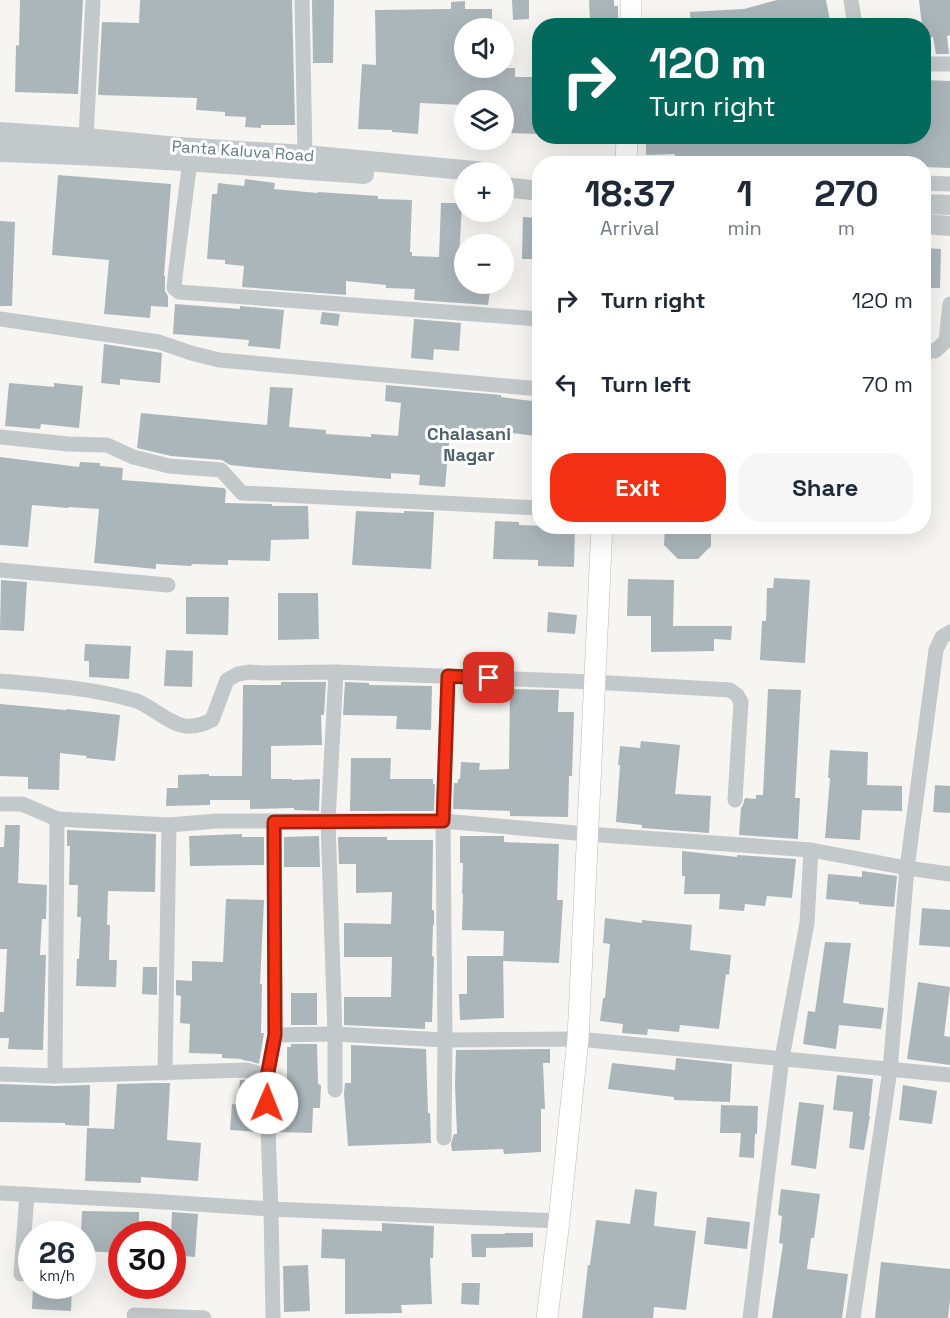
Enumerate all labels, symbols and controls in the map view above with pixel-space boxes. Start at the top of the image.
map controls [454,18,514,294]
button: sound [454,18,514,78]
text: 120 m [649,37,767,90]
icon: right [550,42,628,120]
text: Turn right [649,89,776,124]
button: layers [454,90,514,150]
street label: Panta Kaluva Road [171,136,315,166]
button: + [454,162,514,222]
text: 18:37 [585,171,675,217]
text: 1 [736,171,753,217]
text: 270 [814,171,878,217]
text: Arrival [600,215,659,241]
text: min [727,215,762,241]
text: m [838,215,855,241]
button: − [454,234,514,294]
icon: right [550,284,583,317]
text: Turn right [601,286,706,314]
text: 120 m [852,286,913,314]
icon: left [550,368,583,401]
text: Turn left [601,370,691,398]
text: 70 m [862,370,913,398]
district label: Chalasani Nagar [427,422,511,466]
button: Exit [550,453,726,522]
button: Share [738,453,913,522]
pin [463,652,514,703]
icon: arrive [472,661,505,694]
position arrow [235,1071,299,1135]
speed limit sign: 30 [108,1221,186,1299]
text: 26 [39,1233,75,1272]
text: km/h [39,1266,75,1285]

